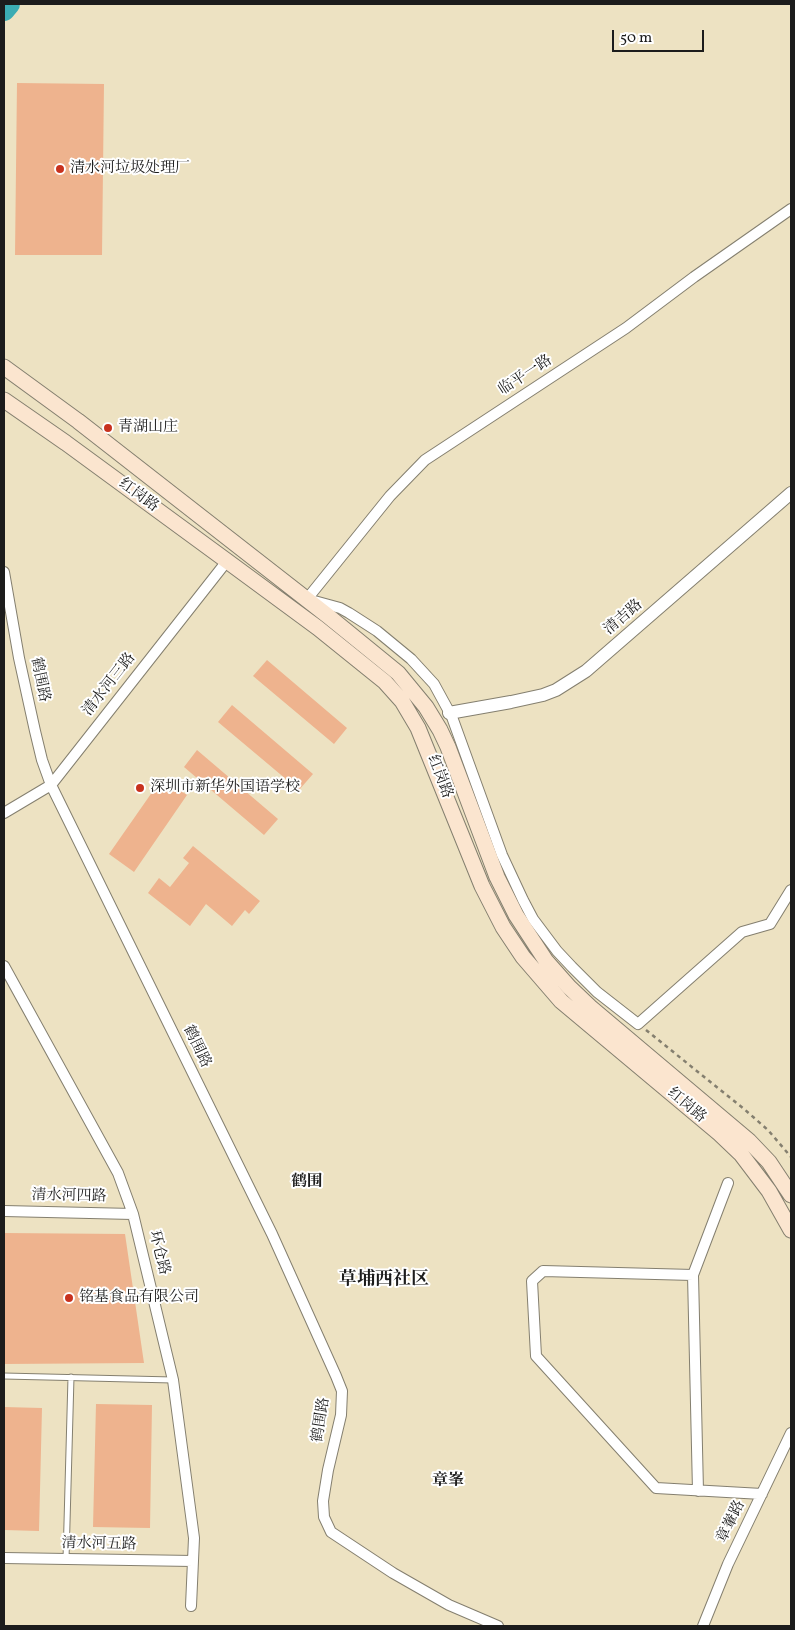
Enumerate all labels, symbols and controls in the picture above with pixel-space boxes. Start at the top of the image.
scale bar [615,20,708,52]
text: 50 m [620,28,652,49]
place label: 清水河垃圾处理厂 [70,160,190,178]
marker: 清水河垃圾处理厂 [54,163,66,175]
street label: 临平一路 [496,352,556,400]
place label: 青湖山庄 [118,419,178,437]
marker: 青湖山庄 [102,422,114,434]
street label: 红岗路 [115,475,161,517]
street label: 清吉路 [601,596,647,640]
street label: 清水河三路 [80,650,140,720]
street label: 鹤围路 [26,656,52,704]
street label: 红岗路 [423,753,455,801]
place label: 深圳市新华外国语学校 [150,779,300,797]
marker: 深圳市新华外国语学校 [134,782,146,794]
street label: 鹤围路 [178,1023,214,1071]
street label: 红岗路 [663,1085,709,1127]
district label: 鹤围 [291,1173,323,1193]
street label: 清水河四路 [31,1187,107,1207]
street label: 环仓路 [144,1229,172,1277]
district label: 草埔西社区 [339,1270,429,1292]
place label: 铭基食品有限公司 [79,1289,199,1307]
marker: 铭基食品有限公司 [63,1292,75,1304]
street label: 鹤围路 [310,1396,334,1444]
district label: 章峯 [432,1472,464,1492]
street label: 章輋路 [714,1498,750,1546]
street label: 清水河五路 [61,1535,137,1555]

